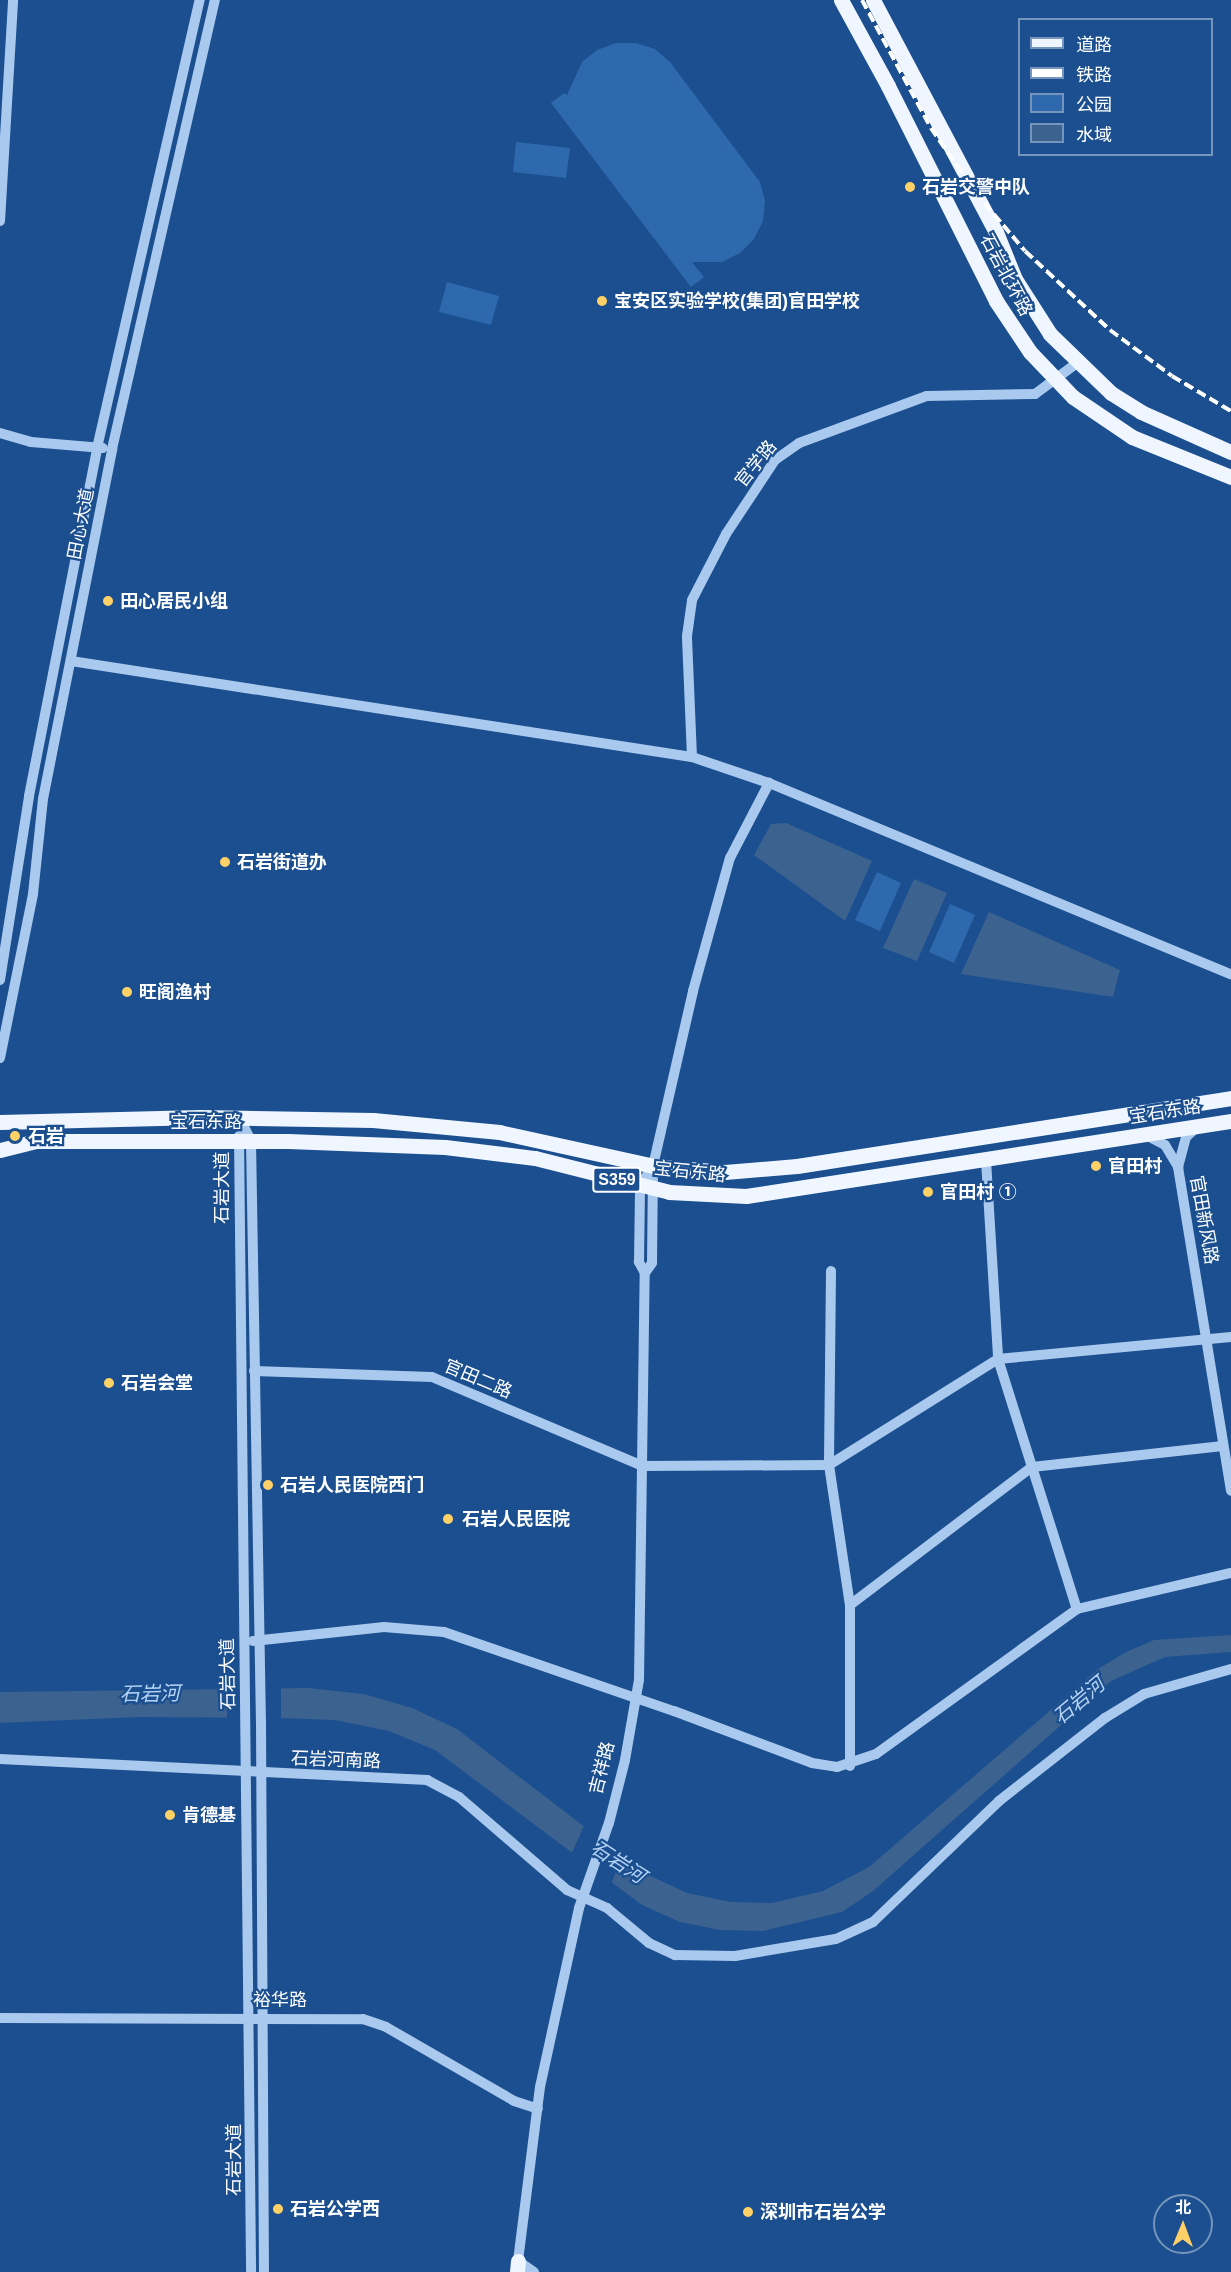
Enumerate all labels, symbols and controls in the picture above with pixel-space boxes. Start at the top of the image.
legend [1018,18,1213,156]
text: 道路 [1076,35,1112,55]
text: 铁路 [1076,65,1112,85]
text: 公园 [1076,95,1112,115]
text: 水域 [1076,125,1112,145]
place label: 石岩交警中队 [922,176,1030,198]
marker: 石岩交警中队 [903,180,917,194]
street label: 石岩北环路 [975,230,1037,320]
place label: 宝安区实验学校(集团)官田学校 [614,290,860,312]
marker: 宝安区实验学校(集团)官田学校 [595,294,609,308]
street label: 官学路 [731,436,781,492]
street label: 田心大道 [64,487,98,561]
place label: 田心居民小组 [120,590,228,612]
marker: 田心居民小组 [101,594,115,608]
place label: 石岩街道办 [237,851,327,873]
marker: 石岩街道办 [218,855,232,869]
place label: 旺阁渔村 [139,981,211,1003]
marker: 旺阁渔村 [120,985,134,999]
street label: 宝石东路 [1128,1096,1202,1128]
street label: 宝石东路 [170,1111,242,1133]
place label: 石岩 [28,1125,64,1147]
marker: 石岩 [6,1127,24,1145]
street label: 石岩大道 [211,1152,233,1224]
place label: 官田村 [1108,1155,1162,1177]
street label: 宝石东路 [653,1157,727,1187]
marker: 官田村 [1089,1159,1103,1173]
road number: S359 [592,1167,642,1193]
street label: 官田新风路 [1186,1174,1222,1266]
place label: 官田村 ① [940,1181,1017,1203]
marker: 官田村 ① [921,1185,935,1199]
street label: 官田二路 [441,1355,515,1403]
place label: 石岩会堂 [121,1372,193,1394]
marker: 石岩会堂 [102,1376,116,1390]
place label: 石岩人民医院西门 [280,1474,424,1496]
marker: 石岩人民医院西门 [261,1478,275,1492]
place label: 石岩人民医院 [462,1508,570,1530]
marker: 石岩人民医院 [439,1510,457,1528]
street label: 石岩大道 [217,1638,239,1710]
water label: 石岩河 [1048,1673,1110,1729]
water label: 石岩河 [120,1681,180,1707]
street label: 吉祥路 [585,1739,619,1797]
street label: 石岩河南路 [291,1748,381,1772]
place label: 肯德基 [182,1804,236,1826]
marker: 肯德基 [163,1808,177,1822]
water label: 石岩河 [586,1836,650,1888]
street label: 裕华路 [253,1989,307,2011]
street label: 石岩大道 [223,2124,245,2196]
north arrow [1153,2194,1213,2254]
place label: 石岩公学西 [290,2198,380,2220]
text: 北 [1175,2199,1191,2216]
place label: 深圳市石岩公学 [760,2201,886,2223]
marker: 石岩公学西 [271,2202,285,2216]
marker: 深圳市石岩公学 [741,2205,755,2219]

